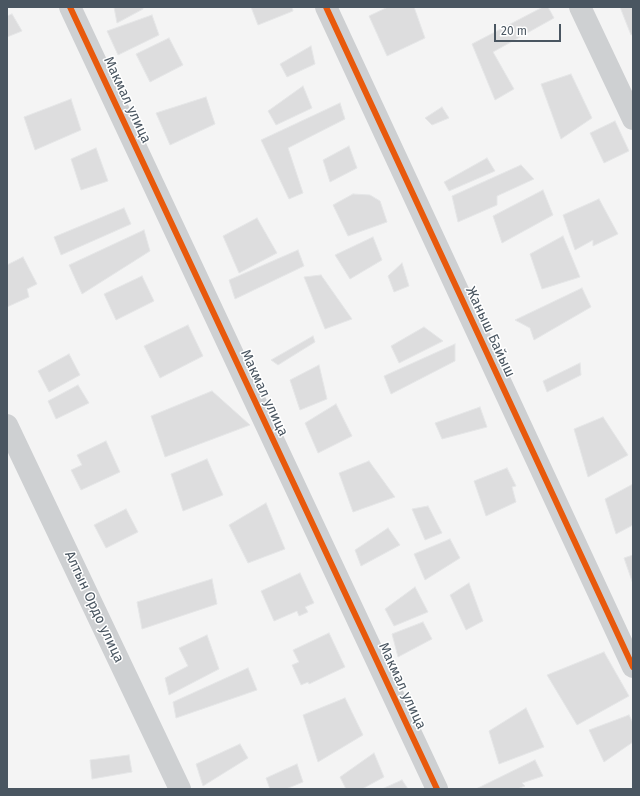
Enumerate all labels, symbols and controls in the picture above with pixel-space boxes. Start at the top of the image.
scale bar [496,16,563,42]
text: 20 m [501,24,527,38]
street label: Макмал улица [100,54,154,146]
street label: Жаныш Байыш [462,284,518,380]
street label: Макмал улица [237,347,291,439]
street label: Алтын Ордо улица [61,549,127,665]
street label: Макмал улица [375,640,429,732]

